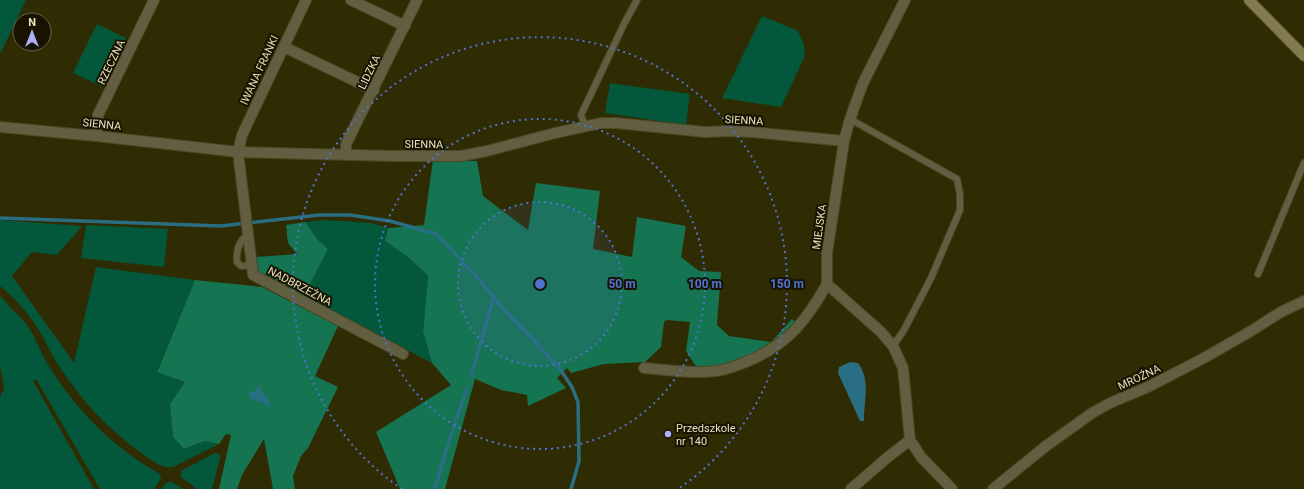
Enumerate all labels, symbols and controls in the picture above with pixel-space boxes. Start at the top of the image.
north arrow [12,12,52,52]
text: N [28,16,36,29]
street label: IWANA FRANKI [238,33,281,107]
street label: RZECZNA [95,37,128,87]
street label: LIDZKA [356,52,384,92]
street label: SIENNA [724,113,764,128]
street label: SIENNA [82,116,123,133]
street label: SIENNA [405,138,444,151]
street label: MIEJSKA [810,203,829,251]
street label: NADBRZEŻNA [266,264,335,309]
centre of rings [533,277,547,291]
text: 50 m [608,277,636,291]
text: 100 m [688,277,722,291]
text: 150 m [770,277,804,291]
street label: MROŹNA [1116,362,1163,393]
place label: Przedszkole nr 140 [676,422,736,448]
marker: Przedszkole nr 140 [663,429,673,439]

